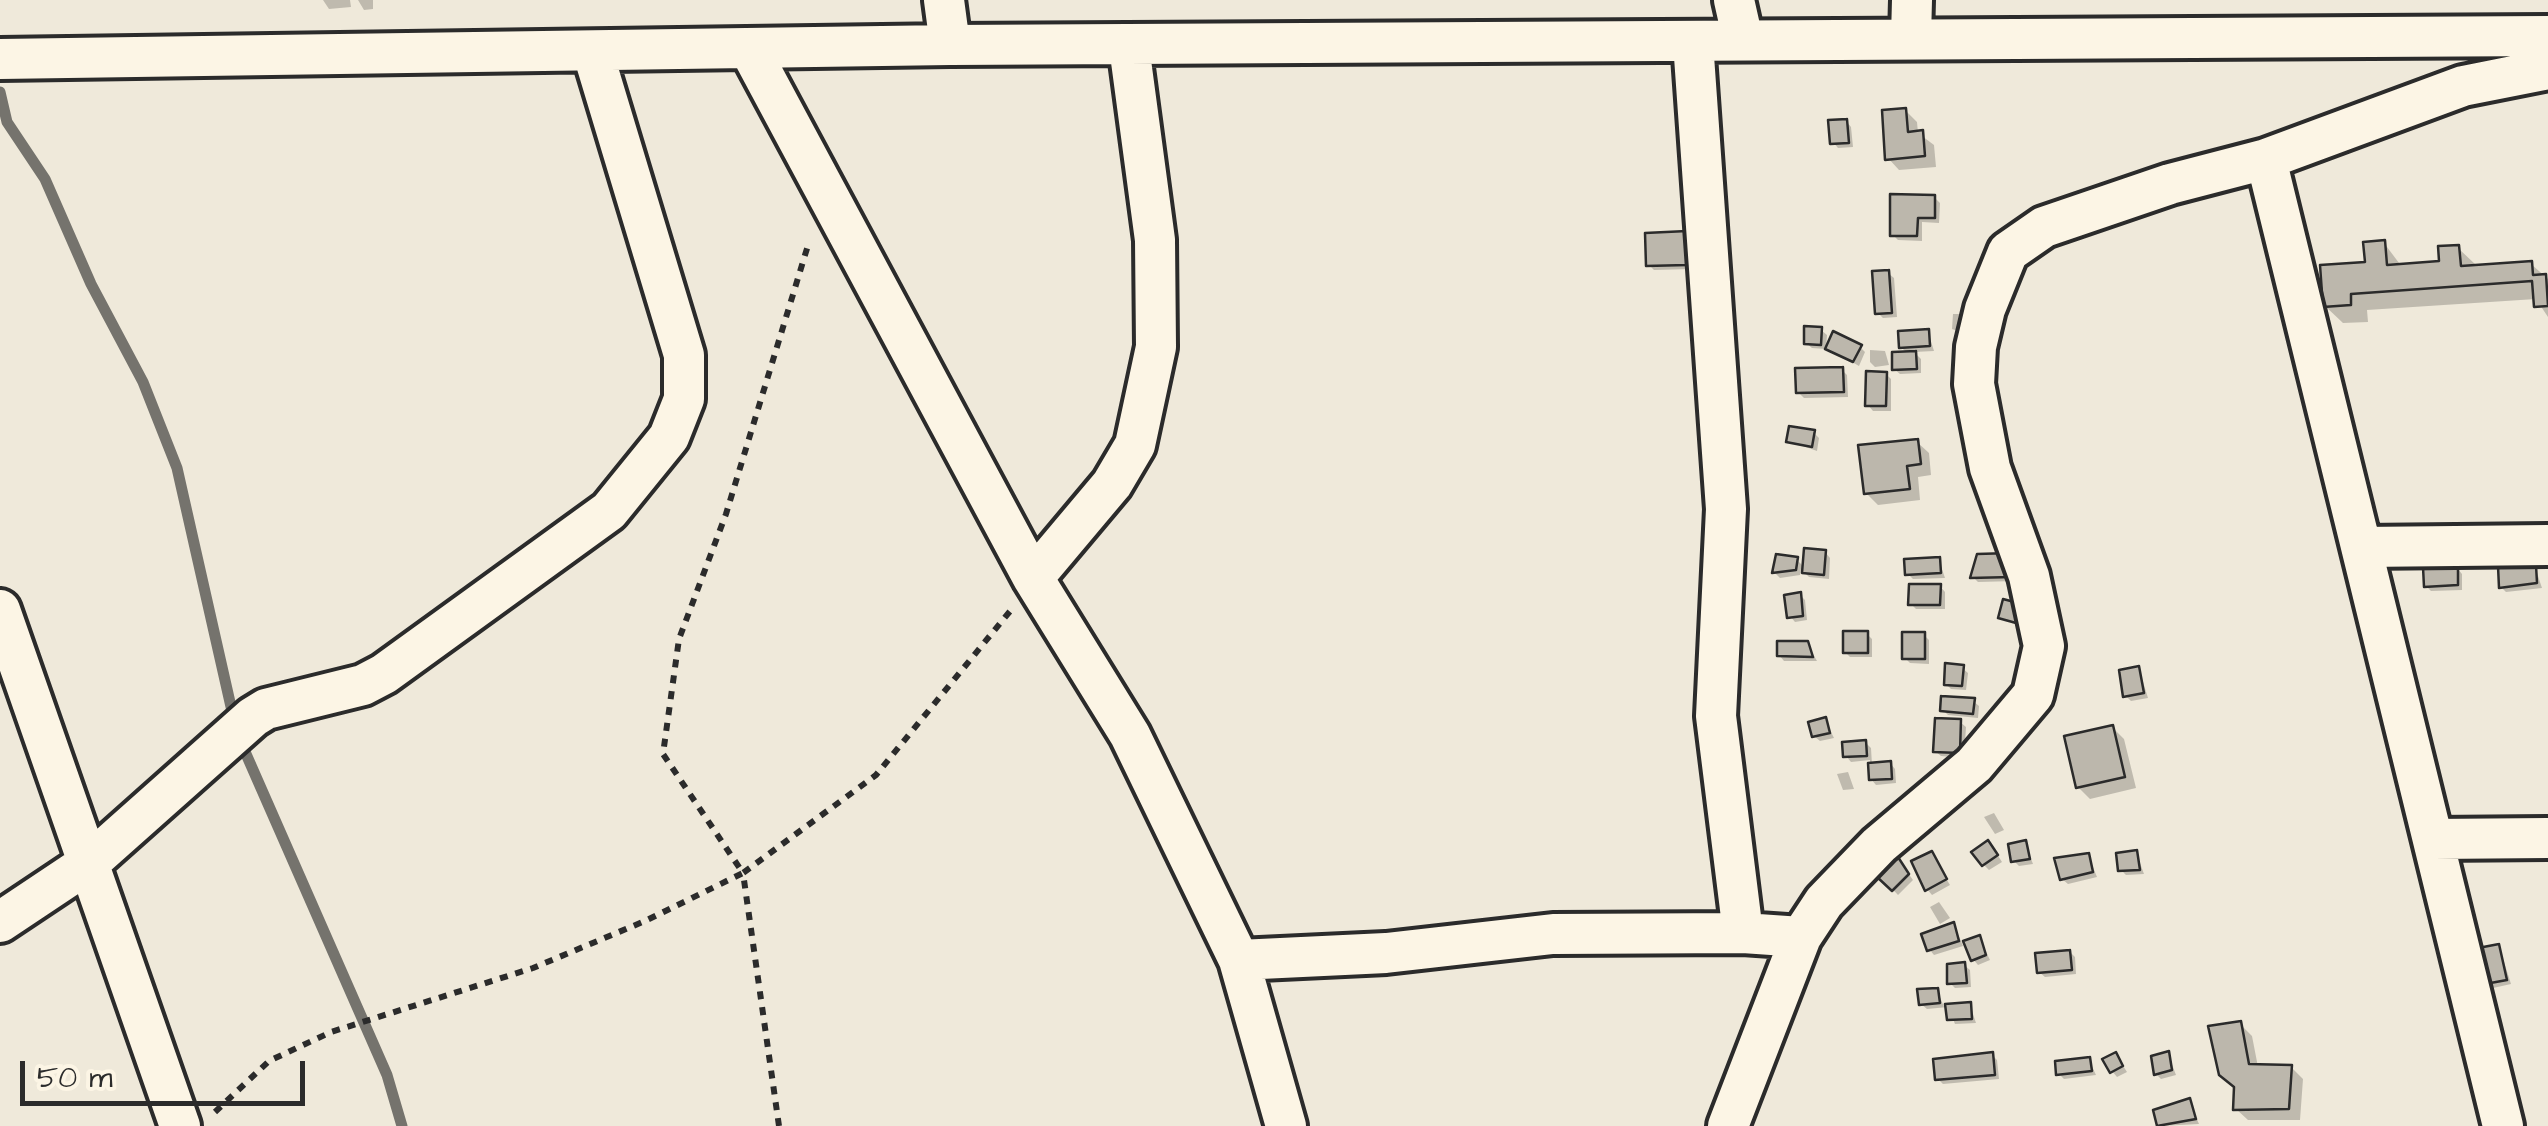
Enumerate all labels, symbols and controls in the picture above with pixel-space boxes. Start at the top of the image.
scale bar [25,1041,310,1103]
text: 50 m [37,1057,113,1099]

